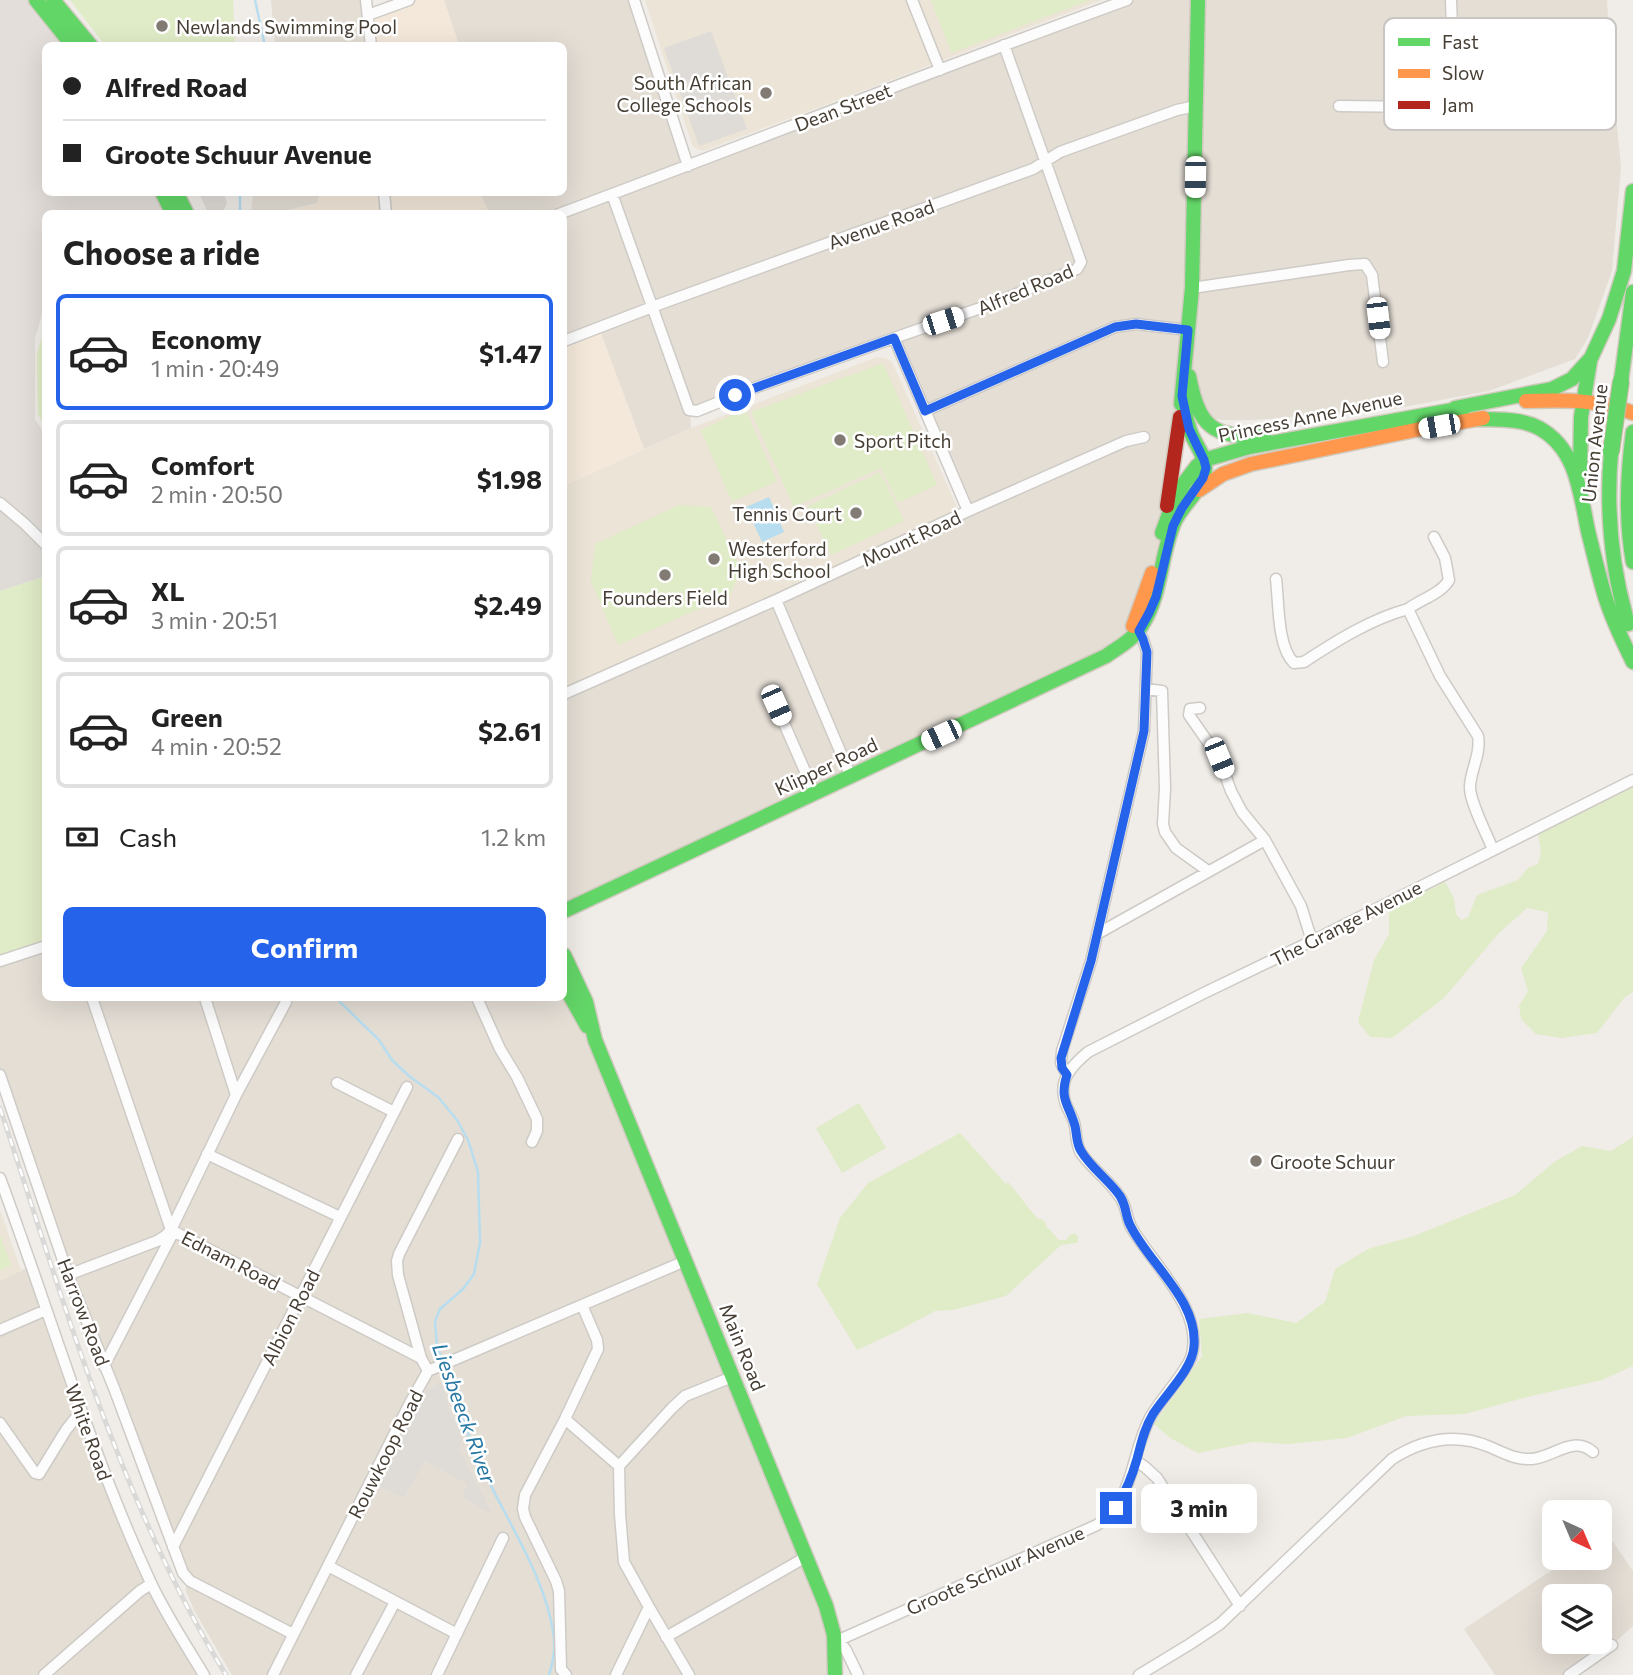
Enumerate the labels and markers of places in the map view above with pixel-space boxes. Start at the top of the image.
place label: Newlands Swimming Pool [176,15,397,38]
marker: Newlands Swimming Pool [154,18,170,34]
place label: South African College Schools [617,71,752,116]
marker: South African College Schools [758,85,774,101]
place label: Sport Pitch [854,429,952,452]
marker: Sport Pitch [832,432,848,448]
place label: Tennis Court [732,502,842,525]
marker: Tennis Court [848,505,864,521]
place label: Westerford High School [728,537,831,582]
marker: Westerford High School [706,551,722,567]
marker: Founders Field [657,567,673,583]
place label: Founders Field [602,586,728,609]
place label: Groote Schuur [1270,1150,1396,1173]
marker: Groote Schuur [1248,1153,1264,1169]

